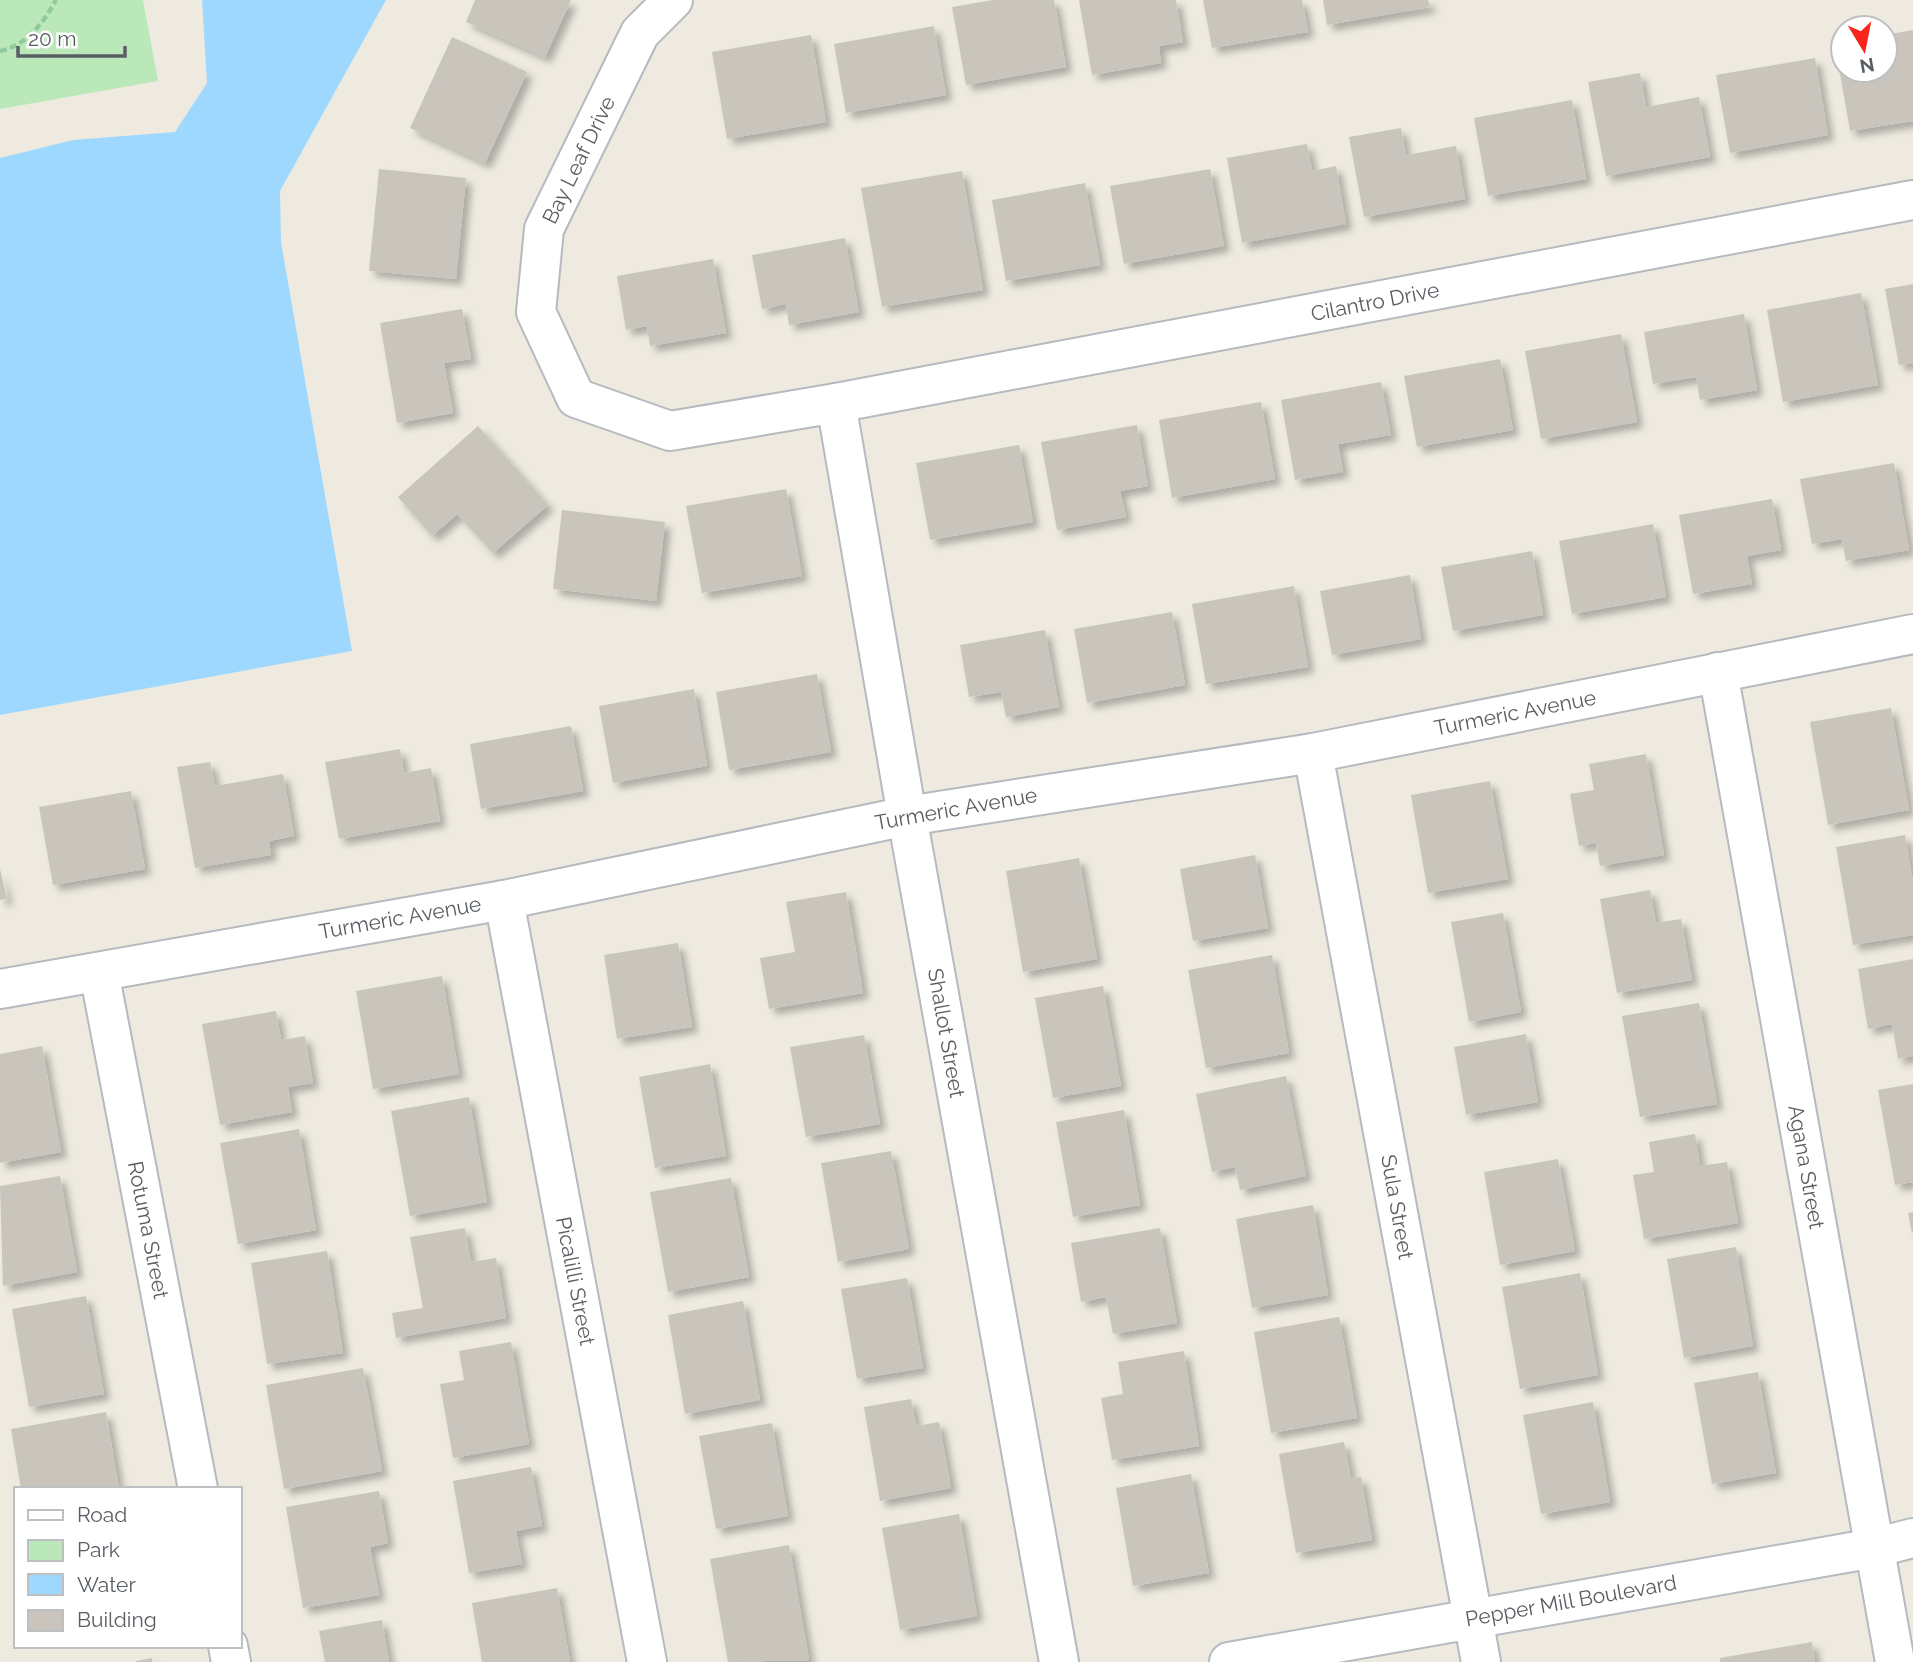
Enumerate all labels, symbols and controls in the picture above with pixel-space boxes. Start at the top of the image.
scale bar [18,14,124,58]
north arrow [1829,14,1899,84]
text: 20 m [28,26,76,51]
text: N [1858,54,1876,78]
street label: Bay Leaf Drive [537,92,620,228]
street label: Cilantro Drive [1309,277,1441,326]
street label: Turmeric Avenue [1432,685,1598,740]
street label: Turmeric Avenue [873,782,1039,835]
street label: Turmeric Avenue [317,891,483,944]
street label: Shallot Street [923,966,970,1099]
street label: Agana Street [1783,1103,1830,1231]
street label: Sula Street [1376,1153,1419,1261]
street label: Rotuma Street [123,1159,174,1301]
street label: Picalilli Street [551,1214,600,1347]
legend [14,1487,242,1648]
text: Road [77,1502,127,1527]
text: Park [77,1537,120,1562]
street label: Pepper Mill Boulevard [1463,1570,1678,1631]
text: Water [77,1572,136,1597]
text: Building [77,1607,157,1632]

